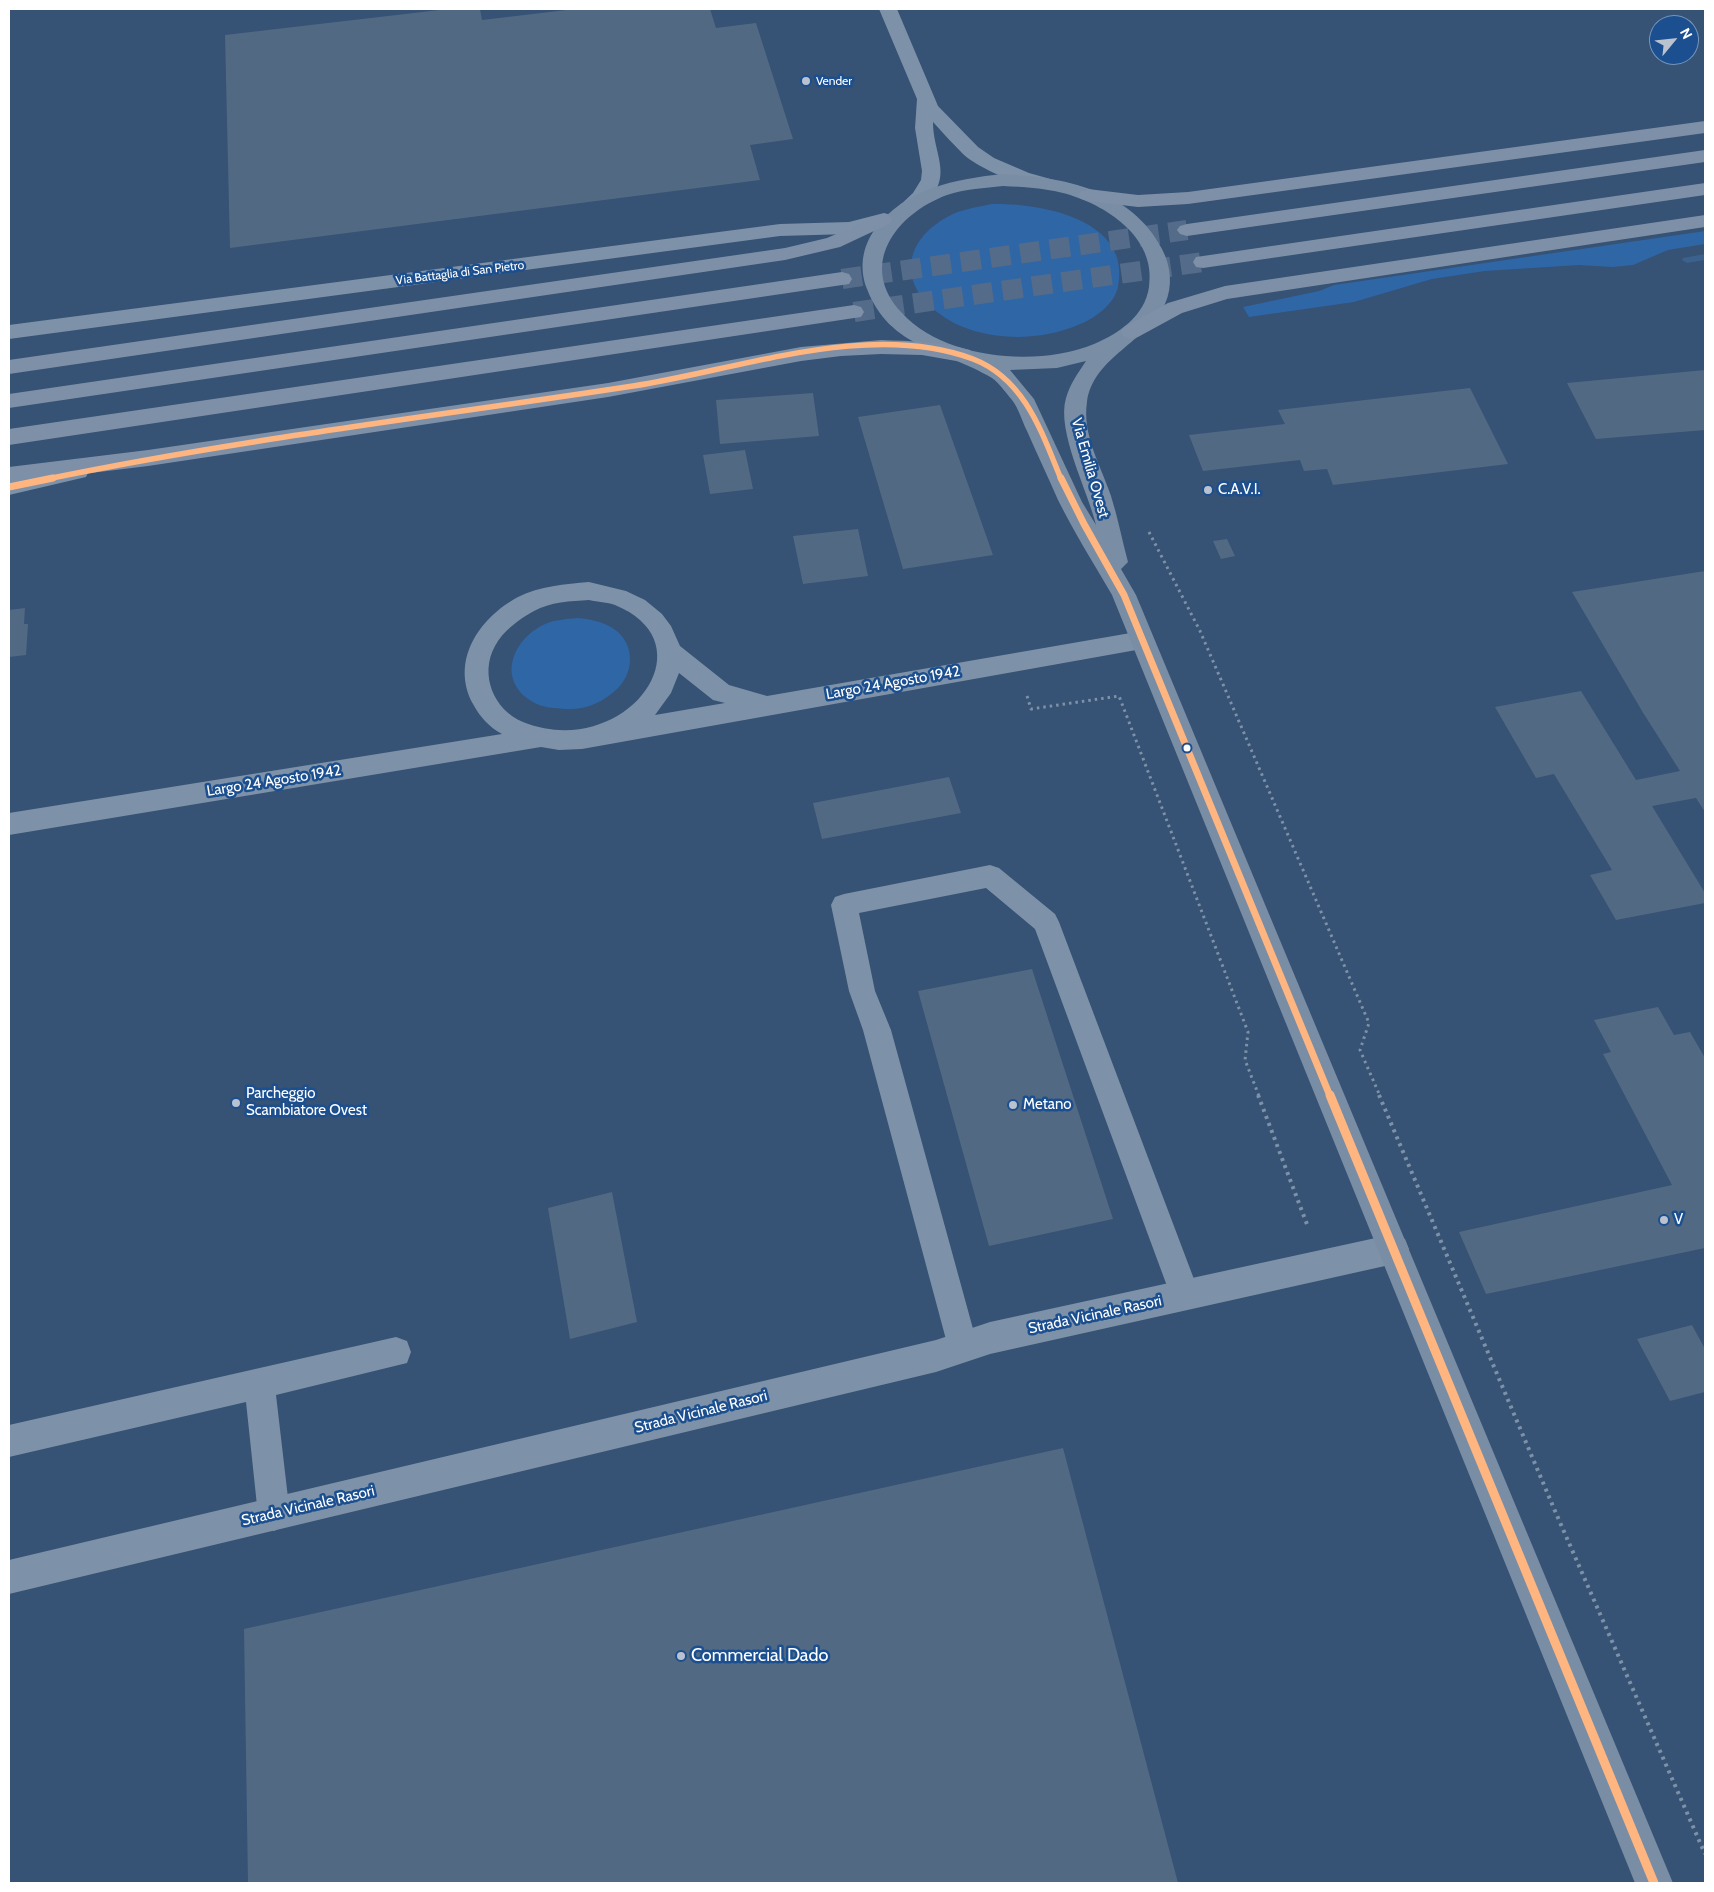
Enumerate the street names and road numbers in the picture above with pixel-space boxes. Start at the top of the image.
street label: Via Battaglia di San Pietro [395,258,525,288]
street label: Via Emilia Ovest [1067,416,1113,520]
street label: Largo 24 Agosto 1942 [824,662,962,704]
street label: Largo 24 Agosto 1942 [205,761,343,801]
street label: Strada Vicinale Rasori [1027,1292,1163,1338]
street label: Strada Vicinale Rasori [633,1387,769,1437]
street label: Strada Vicinale Rasori [240,1482,376,1530]

